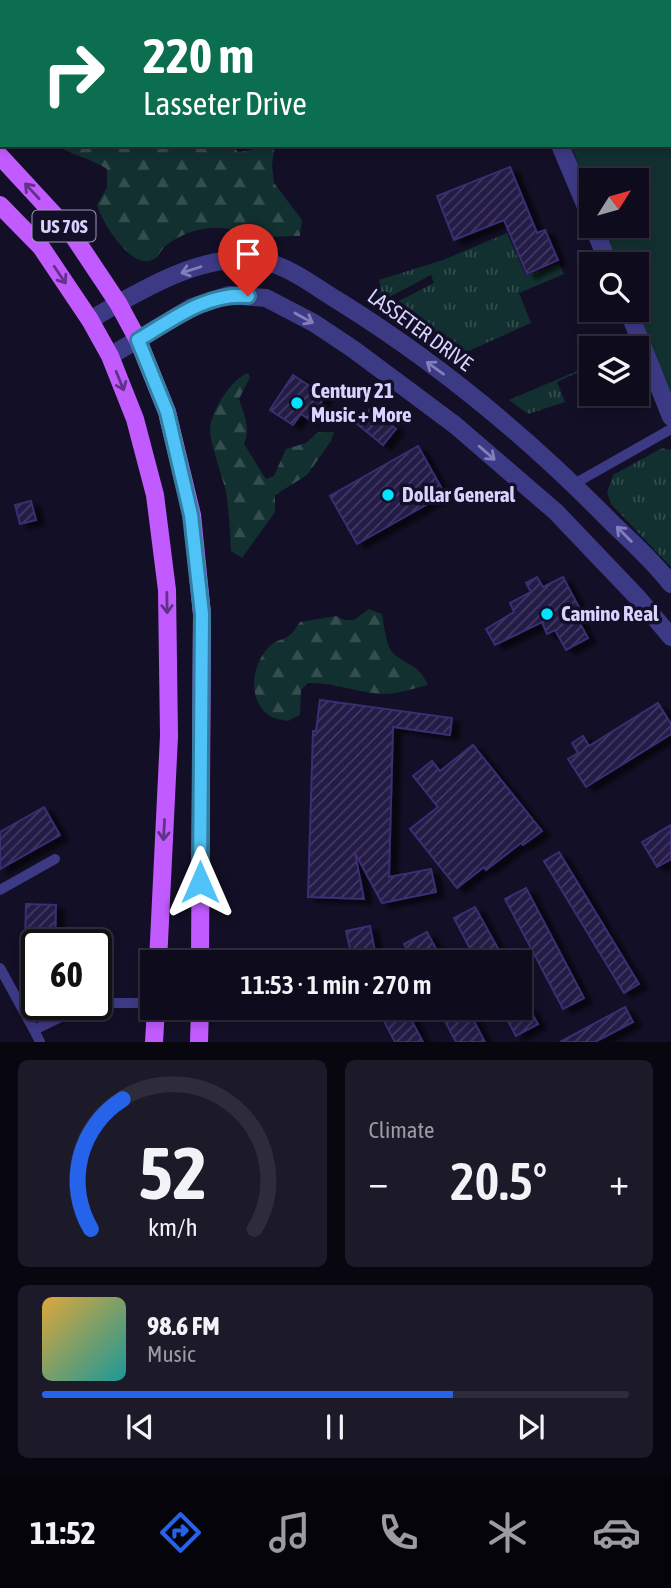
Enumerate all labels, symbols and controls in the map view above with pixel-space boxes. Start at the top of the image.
text: 220 m [143,27,254,83]
icon: right [28,28,119,119]
text: Lasseter Drive [143,85,307,122]
north arrow [579,168,649,238]
map controls [579,168,649,406]
one-way arrow [24,183,41,200]
road number: US 70S [32,210,96,242]
pin [218,224,278,296]
icon: arrive [229,235,267,273]
button: search [579,252,649,322]
one-way arrow [53,265,67,284]
one-way arrow [181,265,203,277]
street label: LASSETER DRIVE [364,283,478,375]
one-way arrow [293,312,314,326]
button: layers [579,336,649,406]
one-way arrow [426,361,445,375]
one-way arrow [114,370,127,392]
place label: Century 21 Music + More [311,378,412,426]
marker: Century 21 Music + More [289,395,305,411]
one-way arrow [478,445,496,461]
place label: Dollar General [402,482,516,506]
marker: Dollar General [380,487,396,503]
one-way arrow [616,526,633,543]
one-way arrow [160,591,174,614]
place label: Camino Real [561,601,659,625]
marker: Camino Real [539,606,555,622]
one-way arrow [158,818,171,841]
position arrow [163,845,237,919]
speed limit sign: 60 [21,929,112,1020]
text: 11:53 · 1 min · 270 m [241,970,431,1000]
text: Climate [369,1117,434,1143]
text: 52 [138,1132,206,1215]
text: 20.5° [450,1151,547,1211]
text: − [369,1160,388,1203]
text: + [609,1160,629,1203]
text: km/h [147,1213,197,1241]
text: 98.6 FM [147,1311,220,1341]
text: Music [147,1341,195,1367]
icon: previous [121,1408,159,1446]
icon: pause [316,1408,354,1446]
icon: next [512,1408,550,1446]
icon: directions [156,1508,205,1557]
icon: music [265,1508,314,1557]
icon: phone [374,1508,423,1557]
icon: climate [483,1508,532,1557]
icon: car [592,1508,641,1557]
text: 11:52 [30,1514,96,1551]

